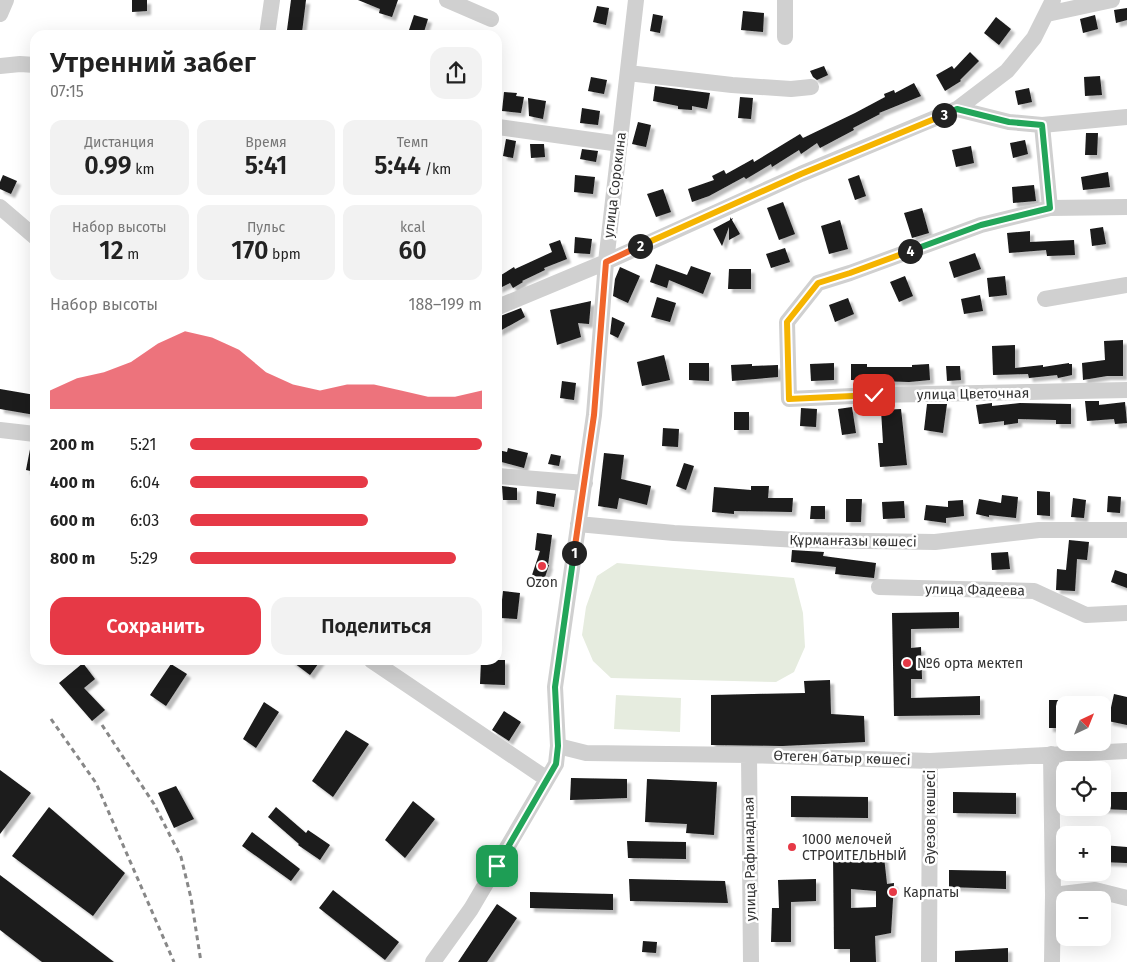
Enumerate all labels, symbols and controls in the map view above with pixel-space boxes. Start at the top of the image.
text: Утренний забег [50,46,256,79]
button: share [430,47,482,99]
text: 07:15 [50,82,84,101]
pin: 3 [932,102,956,128]
text: 3 [941,107,948,124]
street label: улица Сорокина [600,131,630,239]
text: Дистанция [85,134,154,151]
text: Время [245,134,287,151]
text: Темп [397,134,429,151]
text: 0.99 [84,151,132,181]
text: 5:41 [245,151,287,181]
text: 5:44 [374,151,421,181]
text: km [132,161,155,178]
text: /km [421,161,451,178]
text: Набор высоты [72,219,167,236]
text: Пульс [247,219,285,236]
text: kcal [400,219,425,236]
pin: 2 [628,234,652,258]
text: 12 [99,236,124,266]
text: 170 [231,236,268,266]
text: 60 [398,236,427,266]
text: 2 [637,238,644,255]
pin: 4 [898,238,922,264]
text: 4 [907,243,914,260]
text: m [124,246,139,263]
text: bpm [268,246,301,263]
text: Набор высоты [50,295,158,314]
text: 188–199 m [409,295,482,314]
pin [853,374,895,416]
icon: check [860,381,888,409]
street label: улица Цветочная [917,385,1029,403]
text: 200 m [50,435,94,454]
text: 5:21 [130,435,156,454]
text: 400 m [50,473,95,492]
text: 6:04 [130,473,160,492]
text: 600 m [50,511,95,530]
text: 6:03 [130,511,159,530]
street label: Құрманғазы көшесі [789,531,917,551]
pin: 1 [562,540,586,566]
text: 1 [571,545,578,562]
text: 800 m [50,549,95,568]
text: 5:29 [130,549,158,568]
marker: Ozon [536,560,548,572]
place label: Ozon [526,574,558,591]
street label: улица Фадеева [925,581,1025,599]
button: Сохранить [50,597,261,655]
button: Поделиться [271,597,482,655]
place label: №6 орта мектеп [917,655,1023,672]
marker: №6 орта мектеп [901,657,913,669]
north arrow [1056,696,1111,751]
map controls [1056,696,1111,946]
street label: Өтеген батыр көшесі [773,747,911,769]
button: locate [1056,761,1111,816]
street label: Әуезов көшесі [922,770,939,864]
street label: улица Рафинадная [740,796,760,922]
button: + [1056,826,1111,881]
place label: 1000 мелочей СТРОИТЕЛЬНЫЙ [802,831,907,864]
marker: 1000 мелочей СТРОИТЕЛЬНЫЙ [786,841,798,853]
pin [476,845,518,887]
icon: arrive [483,852,511,880]
place label: Карпаты [903,884,959,901]
marker: Карпаты [887,886,899,898]
button: − [1056,891,1111,946]

